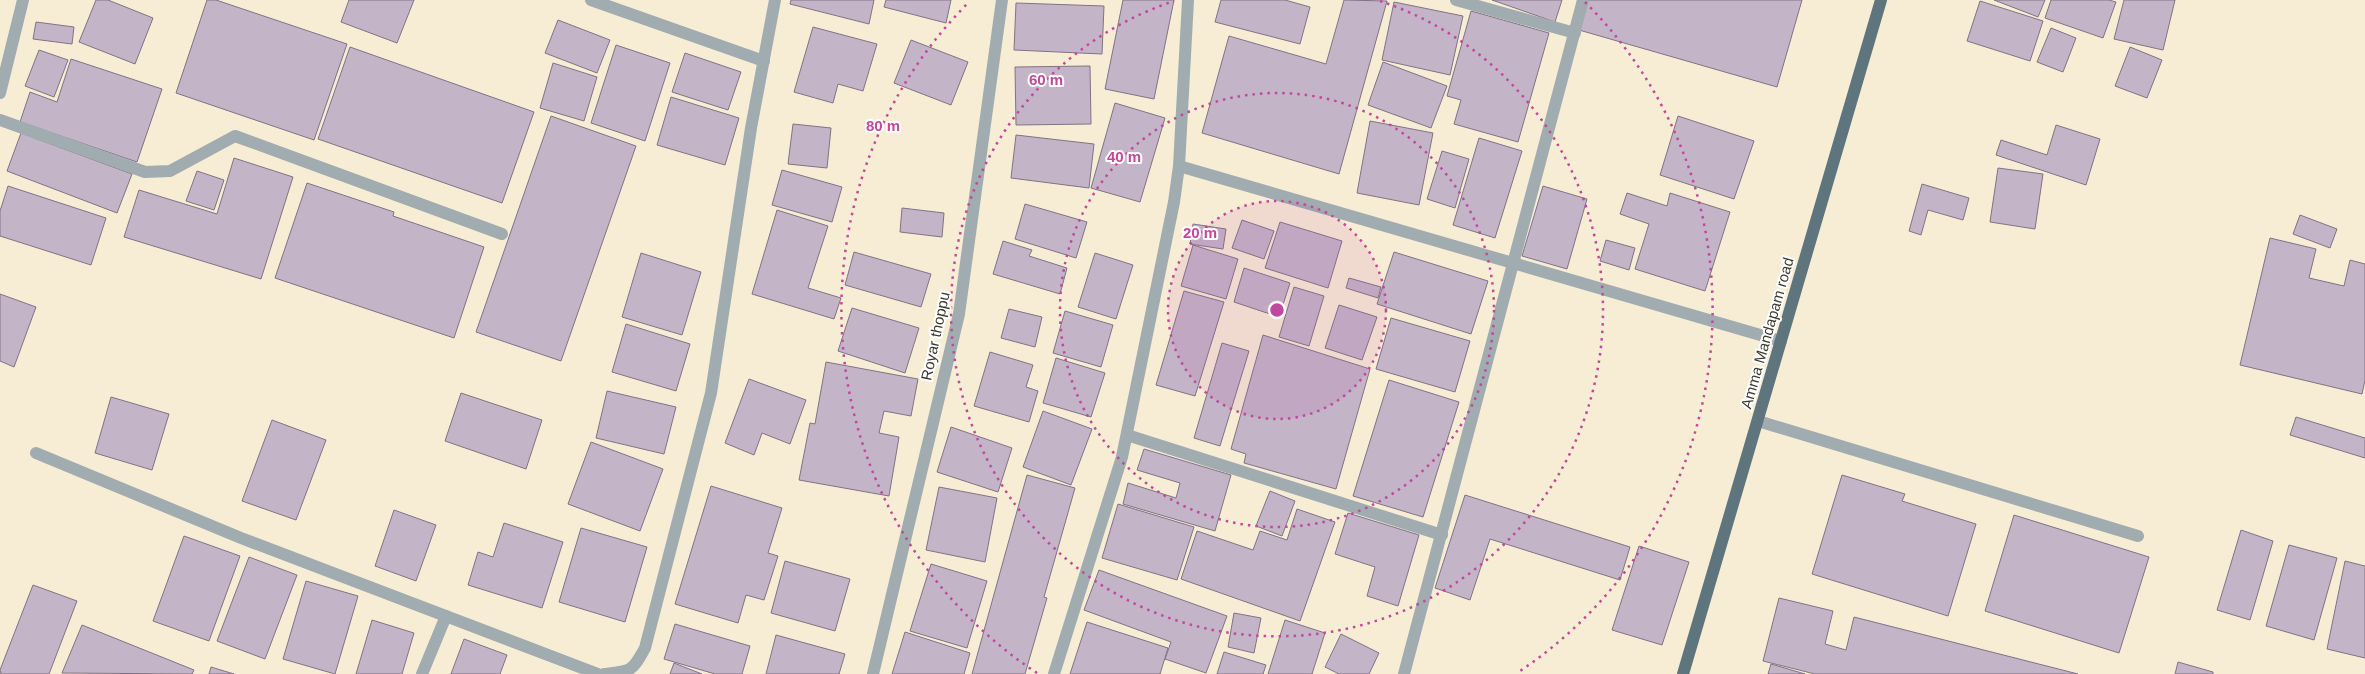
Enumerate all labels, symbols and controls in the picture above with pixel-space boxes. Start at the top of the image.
text: 60 m [1029,71,1063,88]
text: 80 m [866,117,900,134]
text: 40 m [1107,148,1141,165]
text: 20 m [1183,224,1217,241]
street label: Amma Mandapam road [1737,255,1797,411]
street label: Royar thoppu [917,290,953,382]
centre of rings [1268,301,1286,319]

